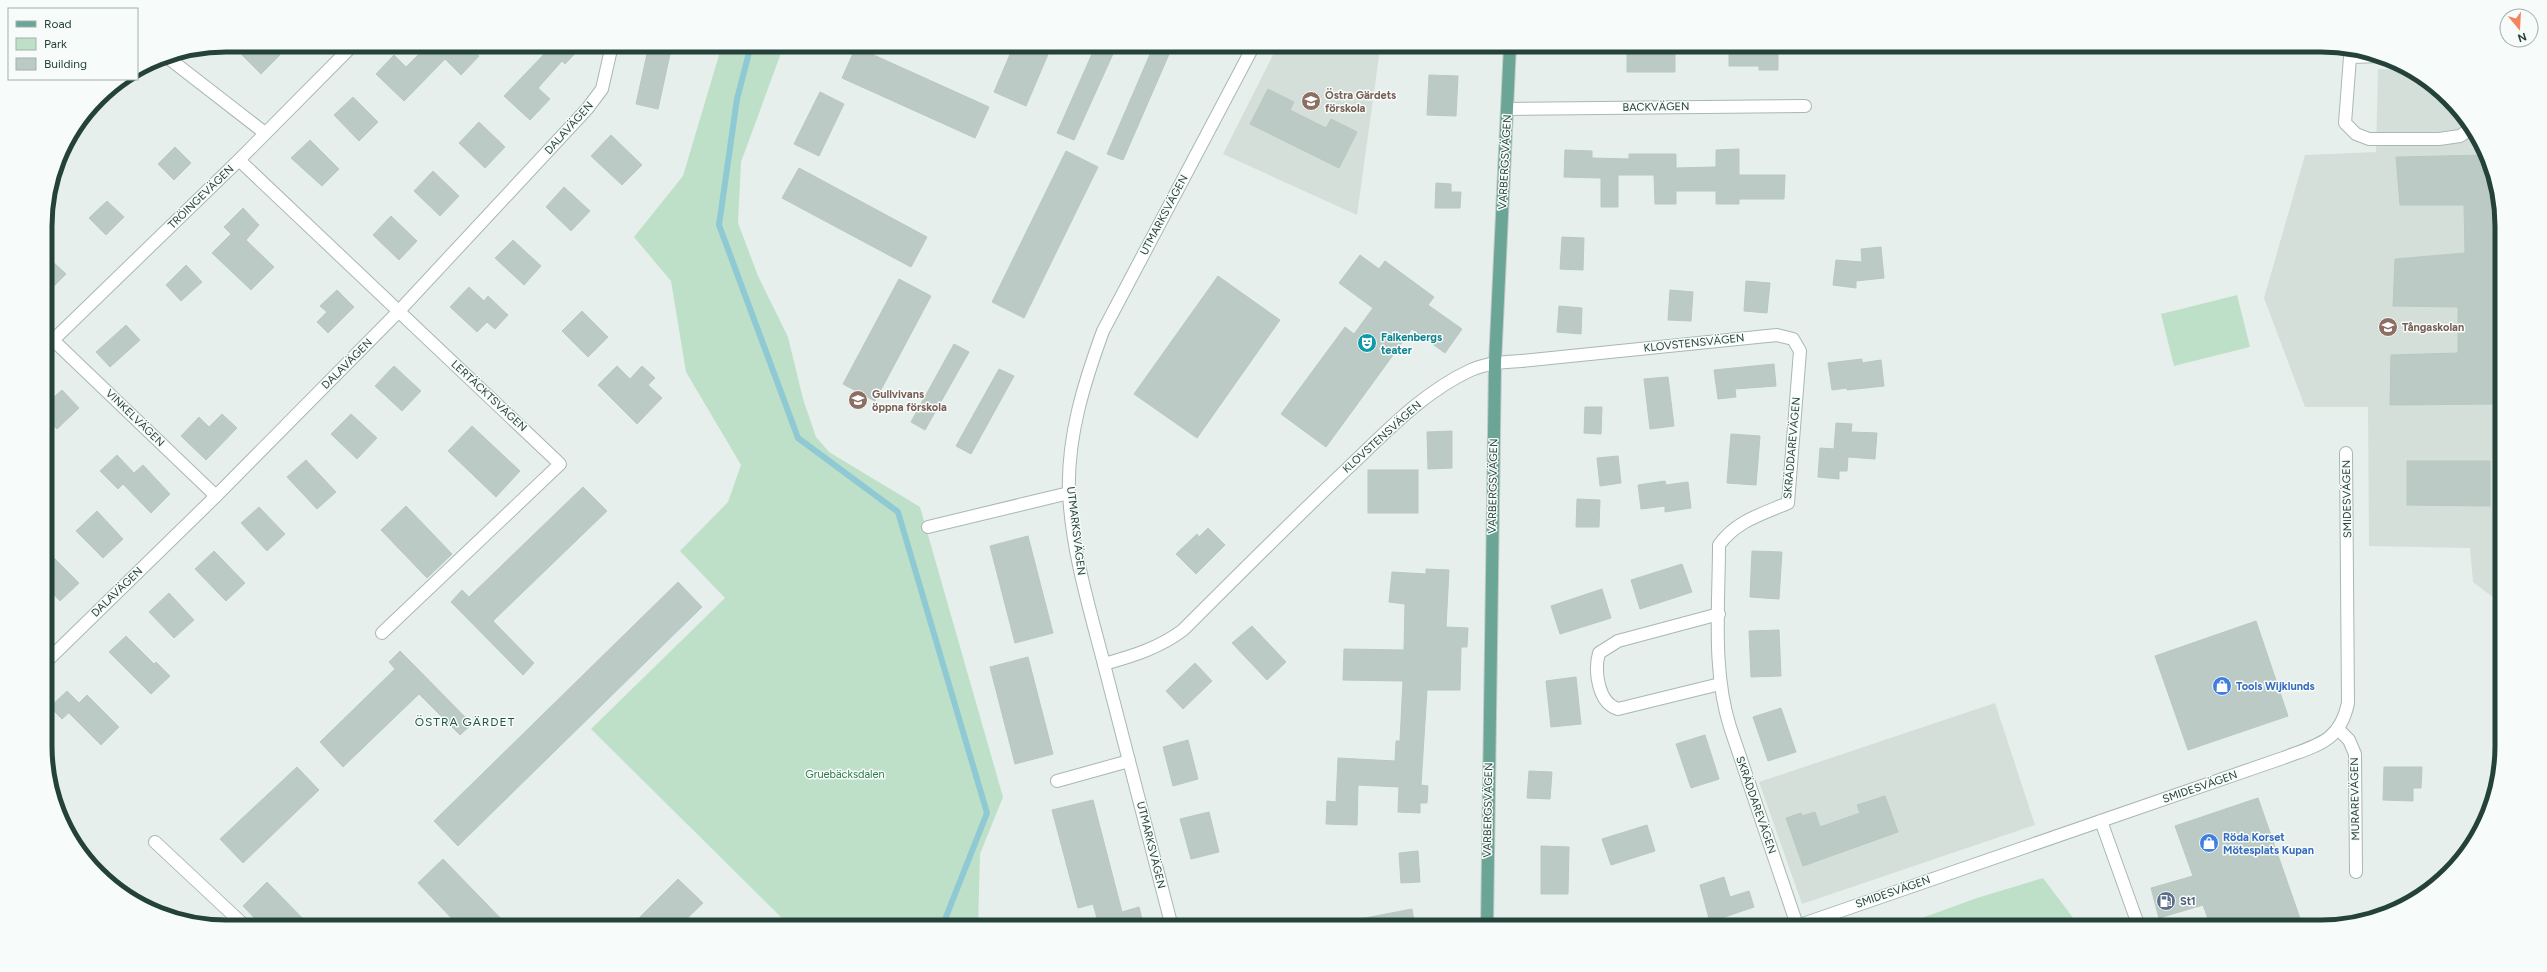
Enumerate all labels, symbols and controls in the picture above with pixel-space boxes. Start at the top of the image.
legend [8,8,138,80]
north arrow [2499,8,2539,48]
text: Road [44,17,72,31]
text: N [2516,30,2528,45]
text: Park [44,37,67,51]
text: Building [44,57,87,71]
place label: Östra Gärdets förskola [1325,88,1396,115]
school or university icon: Östra Gärdets förskola [1300,90,1322,112]
street label: DALAVÄGEN [542,99,596,157]
street label: BACKVÄGEN [1622,100,1690,114]
street label: VARBERGSVÄGEN [1496,114,1514,210]
street label: TRÖINGEVÄGEN [165,162,237,232]
street label: UTMARKSVÄGEN [1137,173,1191,257]
school or university icon: Tångaskolan [2377,316,2399,338]
place label: Tångaskolan [2402,321,2464,334]
place label: Falkenbergs teater [1381,331,1442,357]
street label: KLOVSTENSVÄGEN [1643,331,1745,355]
theatre icon: Falkenbergs teater [1356,332,1378,354]
street label: DALAVÄGEN [319,336,375,392]
street label: LERTÄCKTSVÄGEN [449,358,529,434]
street label: VINKELVÄGEN [103,387,167,449]
place label: Gullvivans öppna förskola [872,388,947,414]
school or university icon: Gullvivans öppna förskola [847,389,869,411]
street label: SKRÄDDAREVÄGEN [1781,397,1803,499]
street label: KLOVSTENSVÄGEN [1340,398,1424,476]
street label: VARBERGSVÄGEN [1486,438,1500,534]
street label: SMIDESVÄGEN [2340,460,2354,538]
street label: UTMARKSVÄGEN [1064,486,1088,576]
street label: DALAVÄGEN [89,564,145,620]
shop icon: Tools Wijklunds [2211,675,2233,697]
place label: Tools Wijklunds [2236,680,2315,693]
district label: ÖSTRA GÄRDET [415,715,515,729]
street label: SKRÄDDAREVÄGEN [1733,755,1779,855]
street label: MURAREVÄGEN [2348,757,2362,841]
street label: VARBERGSVÄGEN [1481,762,1495,858]
park label: Gruebäcksdalen [805,768,885,781]
street label: SMIDESVÄGEN [2161,768,2239,806]
street label: UTMARKSVÄGEN [1134,800,1168,890]
place label: Röda Korset Mötesplats Kupan [2223,831,2314,857]
shop icon: Röda Korset Mötesplats Kupan [2198,832,2220,854]
street label: SMIDESVÄGEN [1854,873,1932,911]
fuel station icon: St1 [2155,890,2177,912]
place label: St1 [2180,895,2196,908]

